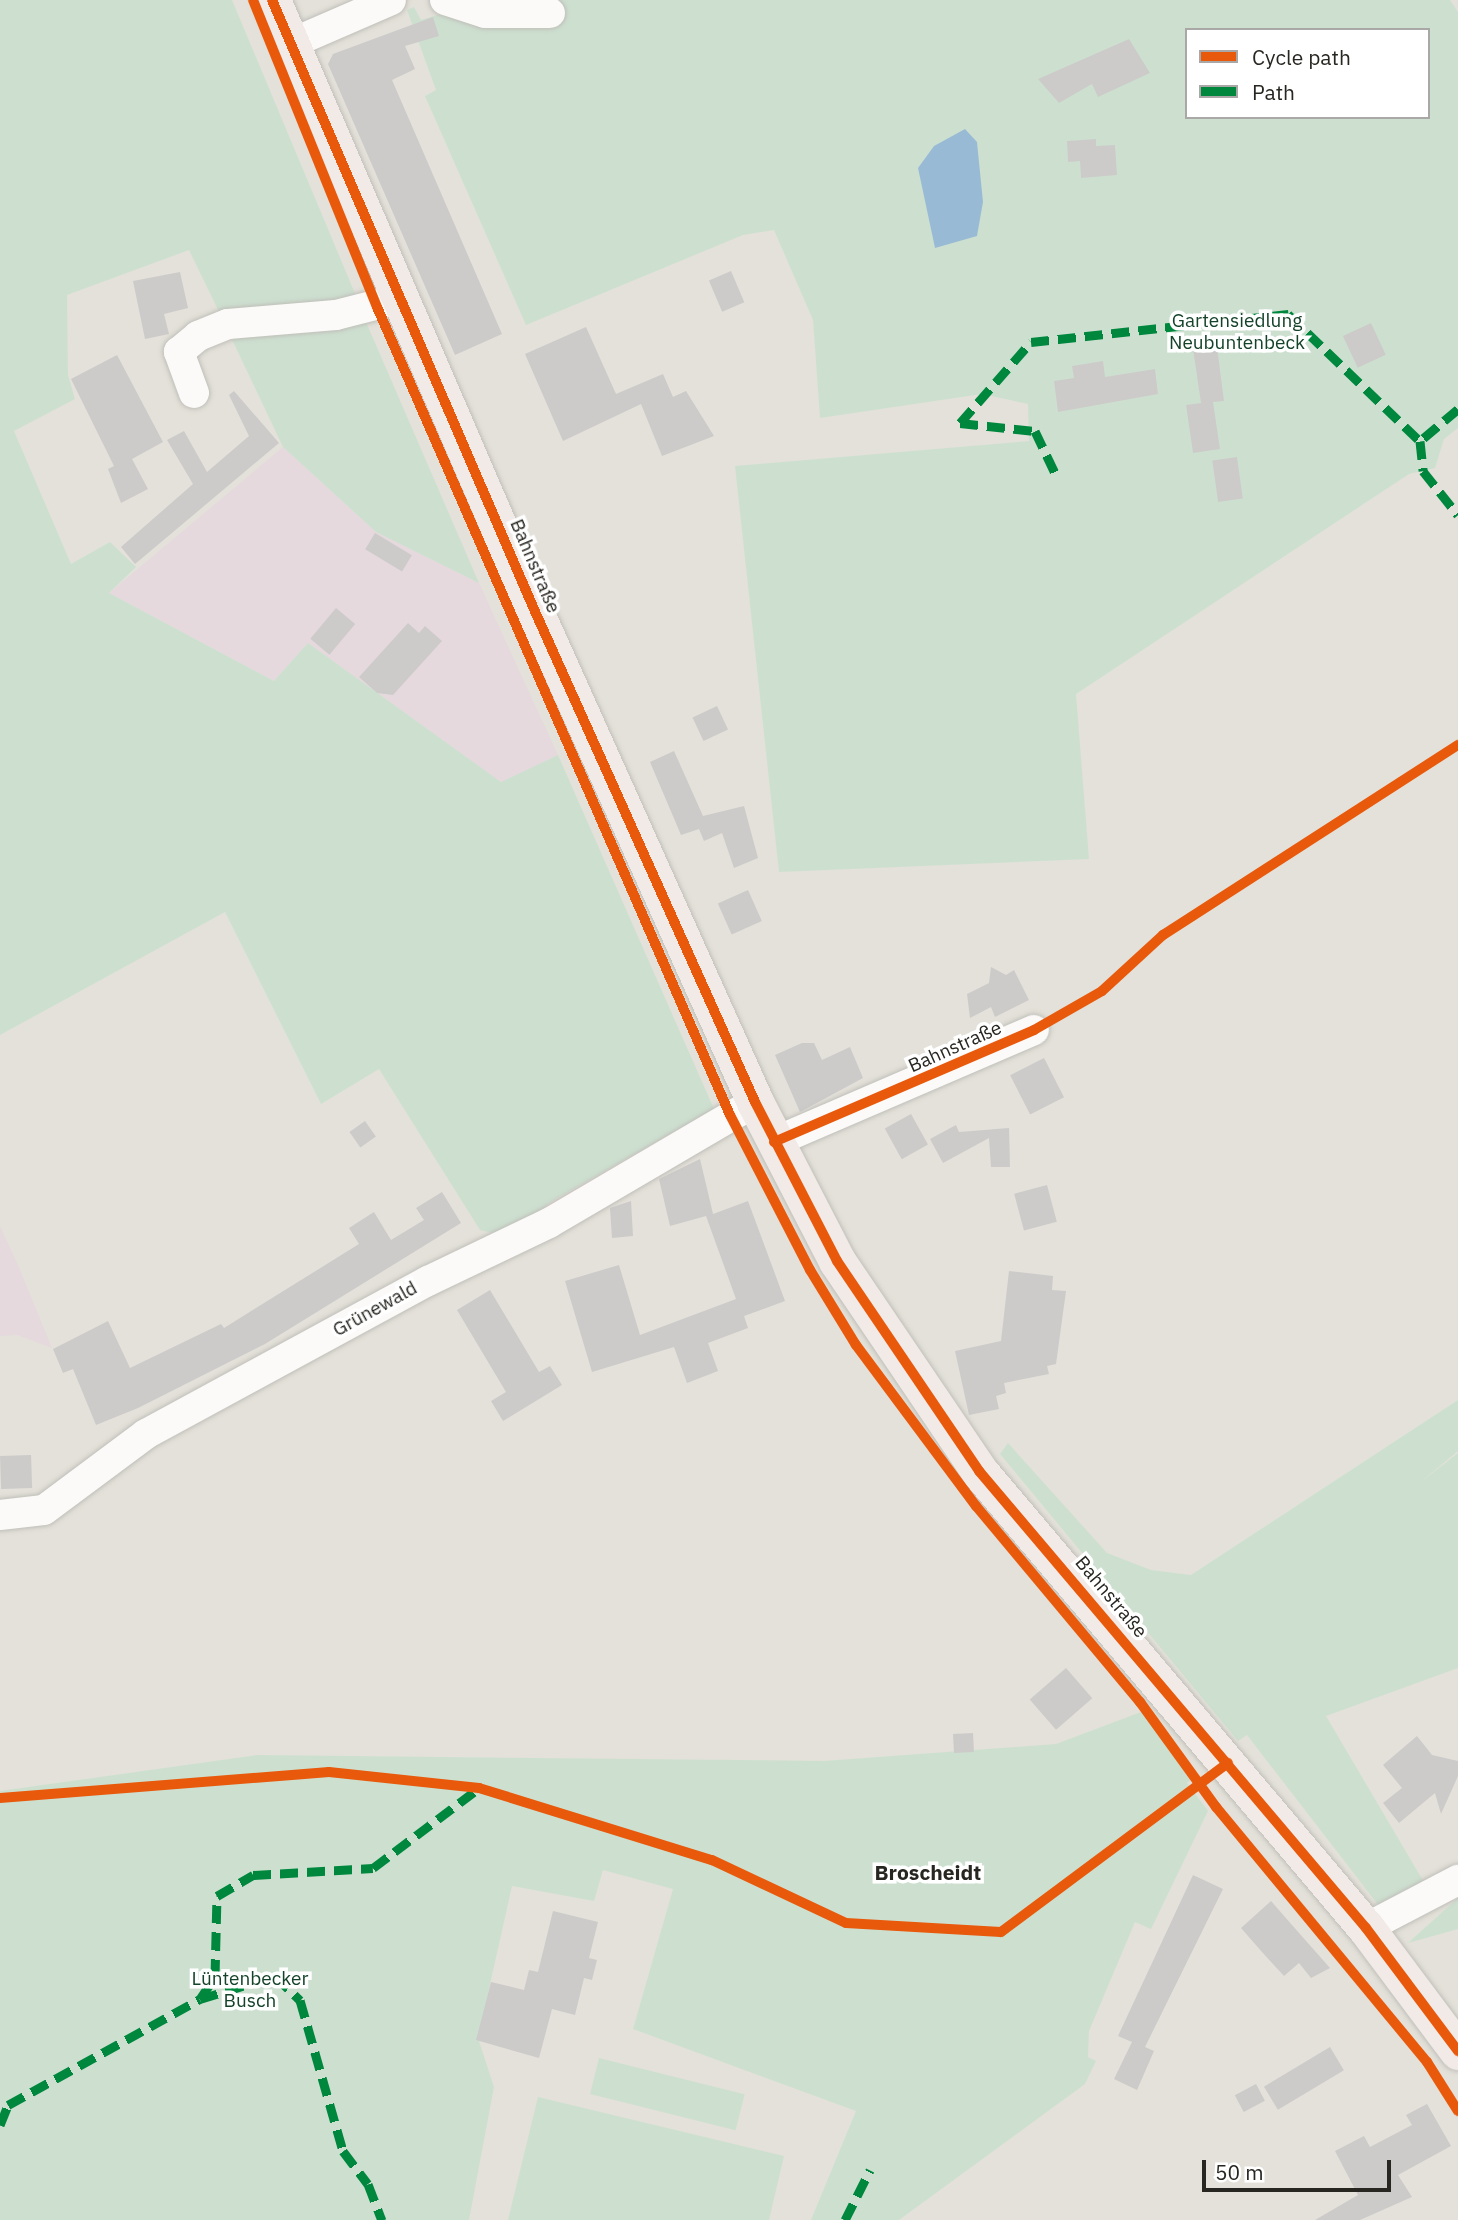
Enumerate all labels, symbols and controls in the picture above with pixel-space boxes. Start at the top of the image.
legend [1185,28,1430,119]
text: Cycle path [1252,43,1351,71]
text: Path [1252,78,1295,106]
park label: Gartensiedlung Neubuntenbeck [1169,310,1305,354]
street label: Bahnstraße [505,516,565,616]
street label: Bahnstraße [905,1016,1005,1078]
street label: Grünewald [329,1277,421,1341]
street label: Bahnstraße [1070,1552,1152,1642]
district label: Broscheidt [875,1859,981,1885]
park label: Lüntenbecker Busch [192,1968,308,2012]
scale bar [1206,2146,1395,2190]
text: 50 m [1215,2158,1264,2186]

